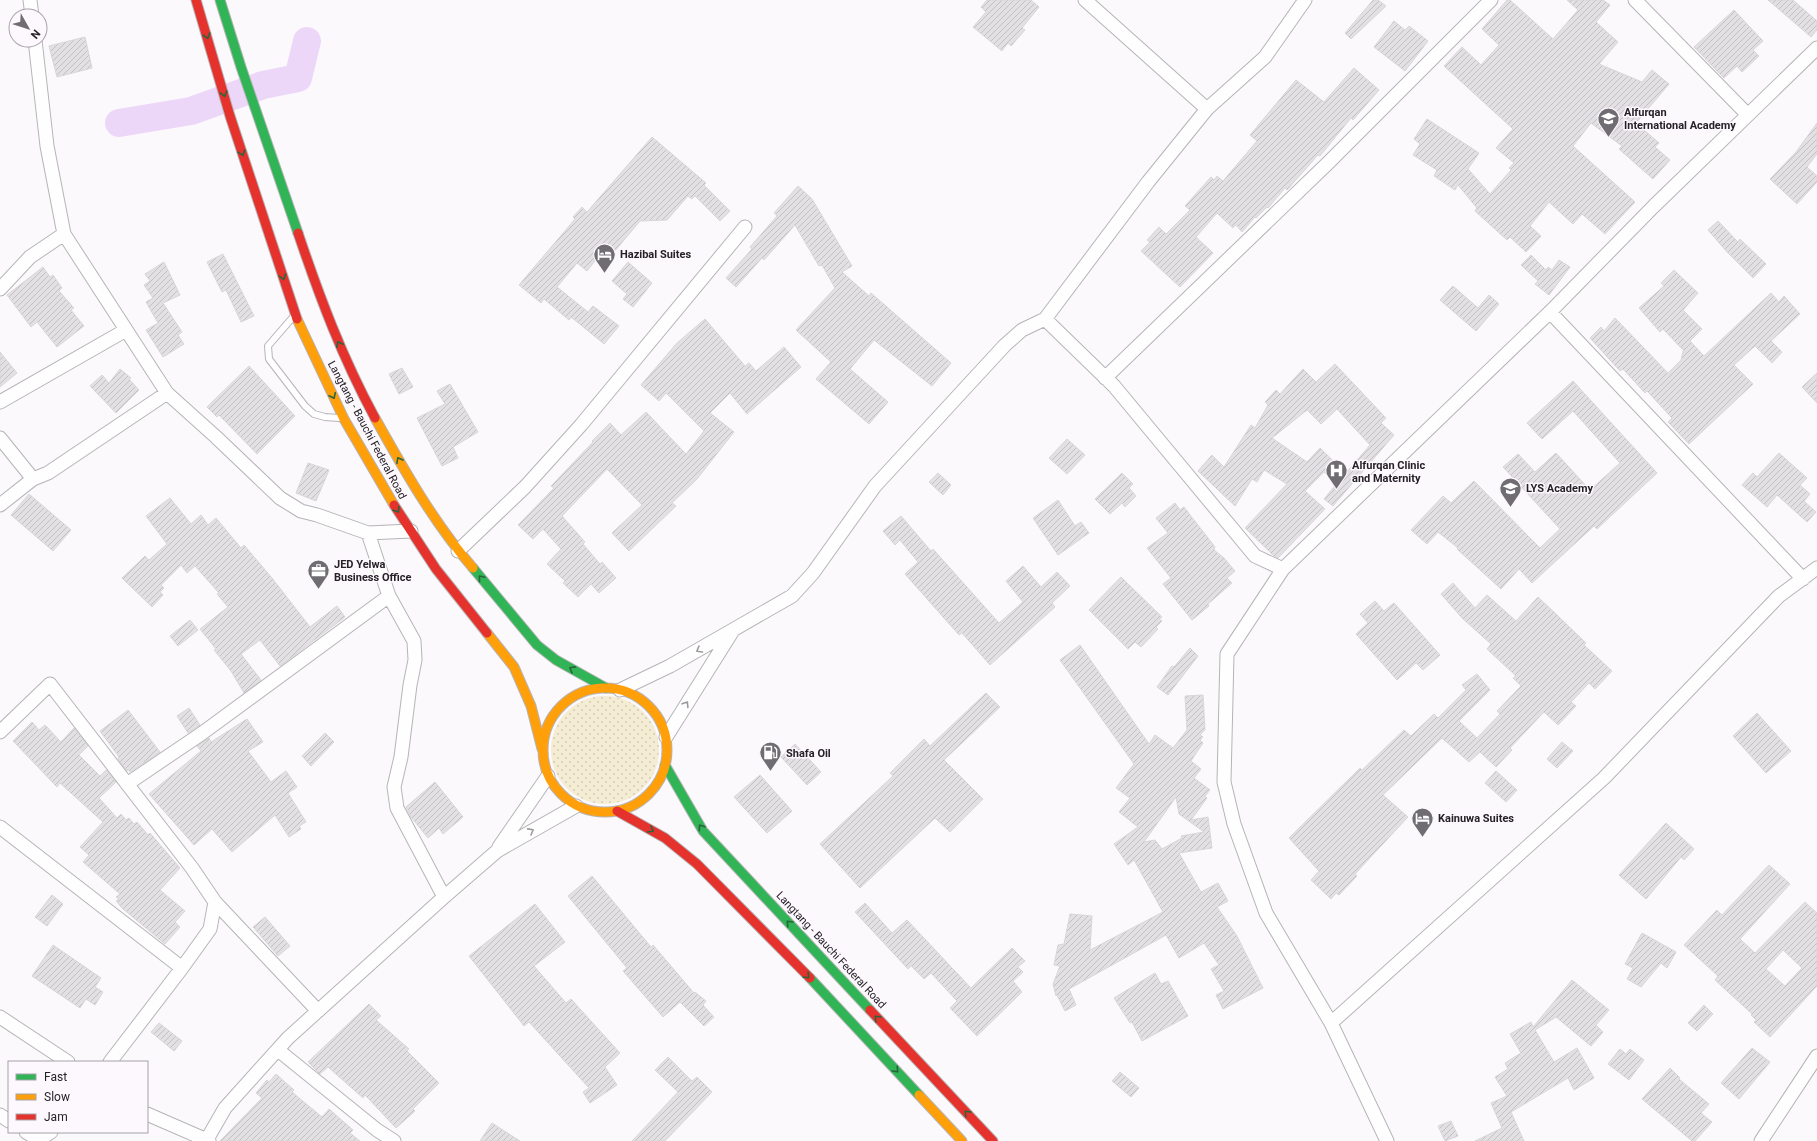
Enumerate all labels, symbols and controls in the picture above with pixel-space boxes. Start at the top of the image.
north arrow [8,8,48,48]
text: N [28,27,43,41]
one-way arrow [202,32,211,39]
one-way arrow [219,90,228,97]
school or university icon: Alfurqan International Academy [1596,105,1622,138]
place label: Alfurqan International Academy [1624,106,1736,132]
one-way arrow [237,150,246,157]
hotel icon: Hazibal Suites [592,241,618,274]
place label: Hazibal Suites [620,248,691,261]
one-way arrow [278,273,287,280]
one-way arrow [336,341,344,349]
street label: Langtang - Bauchi Federal Road [325,359,409,501]
one-way arrow [329,392,336,400]
one-way arrow [396,457,404,464]
hospital icon: Alfurqan Clinic and Maternity [1323,458,1349,491]
place label: Alfurqan Clinic and Maternity [1352,459,1425,485]
school or university icon: LYS Academy [1498,475,1524,508]
place label: LYS Academy [1526,482,1593,495]
one-way arrow [392,506,400,513]
office icon: JED Yelwa Business Office [305,557,331,590]
place label: JED Yelwa Business Office [334,558,411,584]
one-way arrow [478,576,485,583]
one-way arrow [696,645,703,652]
one-way arrow [569,666,576,674]
one-way arrow [682,701,689,708]
fuel station icon: Shafa Oil [758,740,784,773]
place label: Shafa Oil [786,747,831,760]
hotel icon: Kainuwa Suites [1410,805,1436,838]
place label: Kainuwa Suites [1438,812,1514,825]
one-way arrow [698,824,706,831]
one-way arrow [647,826,654,833]
one-way arrow [527,829,534,836]
street label: Langtang - Bauchi Federal Road [774,889,888,1011]
one-way arrow [786,920,793,928]
one-way arrow [802,971,810,979]
one-way arrow [875,1015,882,1023]
legend [8,1061,148,1133]
one-way arrow [891,1066,898,1073]
text: Fast [44,1070,67,1084]
text: Slow [44,1090,70,1104]
text: Jam [44,1110,68,1124]
one-way arrow [964,1110,971,1118]

